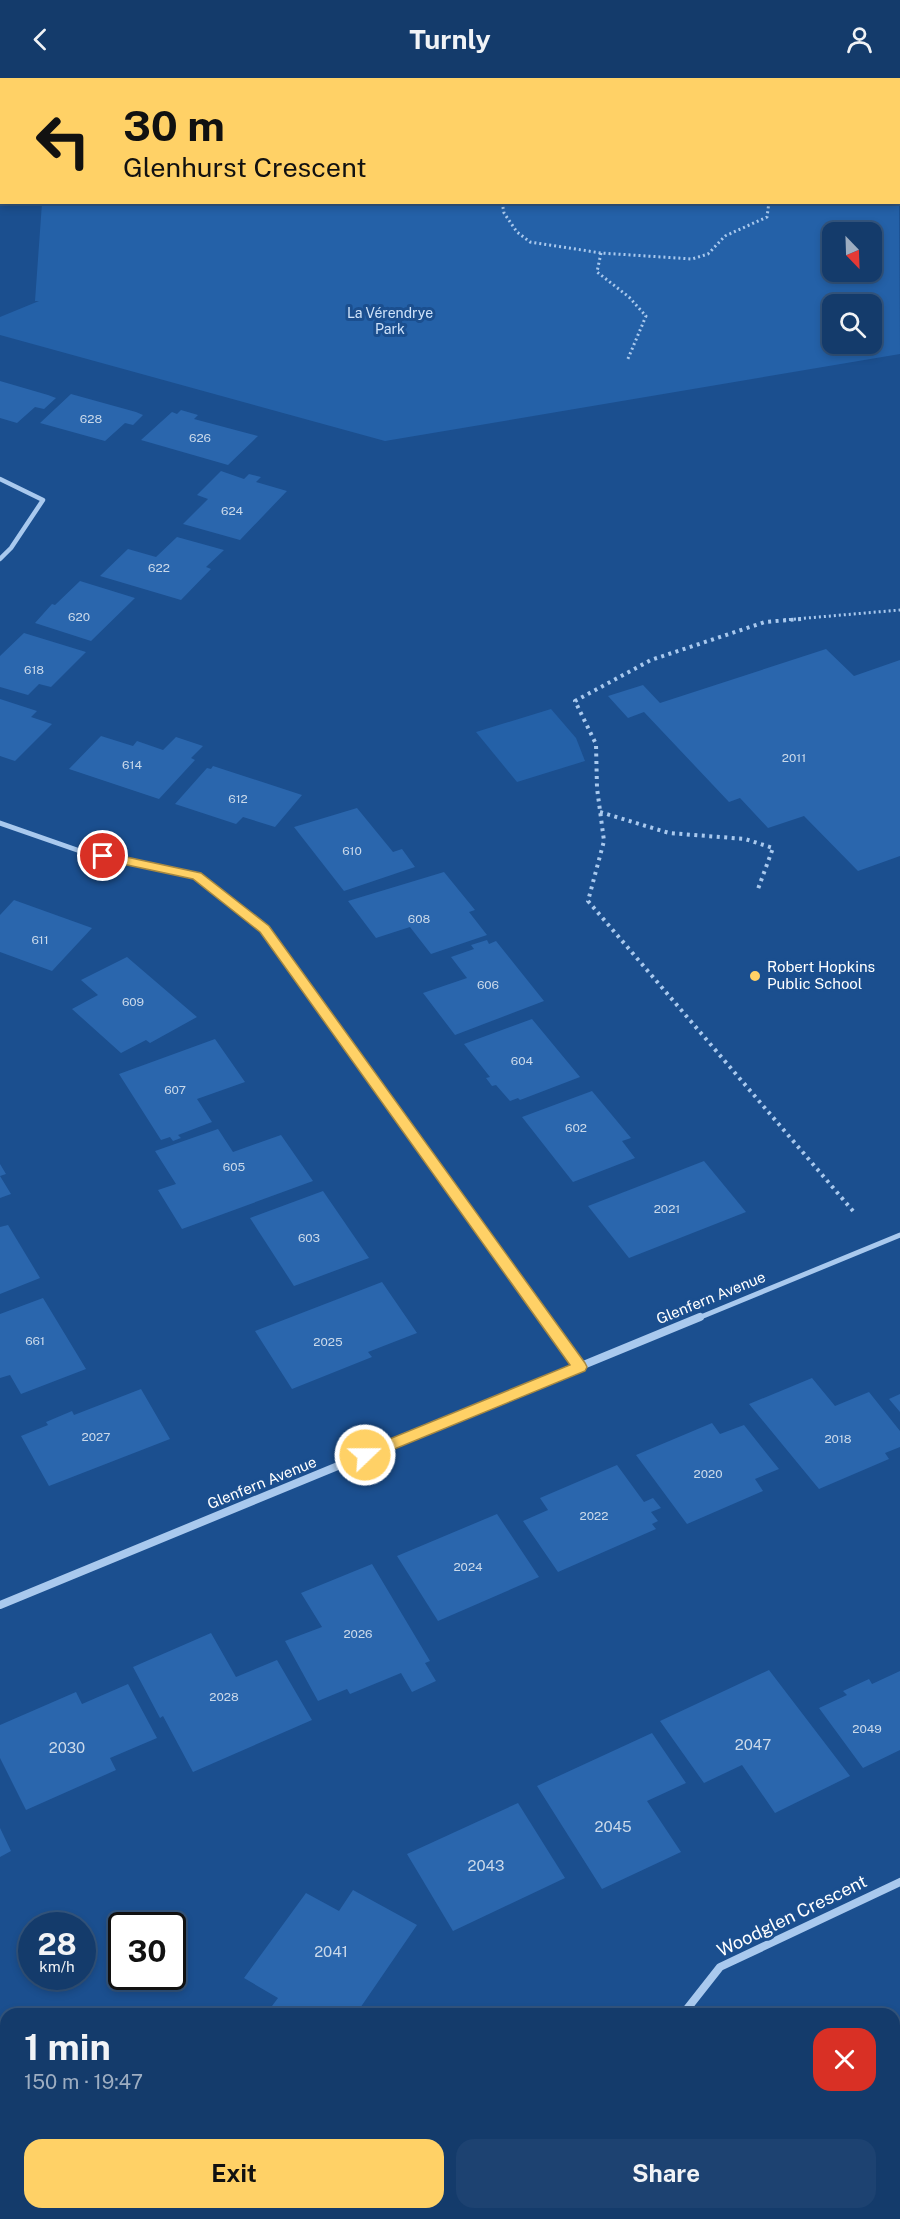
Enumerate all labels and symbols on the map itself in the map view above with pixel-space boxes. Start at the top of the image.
north arrow [822,222,882,282]
park label: La Vérendrye Park [347,305,433,337]
house number: 628 [80,412,102,426]
house number: 626 [189,431,211,445]
house number: 624 [221,504,244,518]
house number: 622 [148,561,170,575]
house number: 620 [68,610,90,624]
house number: 618 [24,663,44,677]
house number: 2011 [782,751,806,765]
house number: 614 [122,758,142,772]
house number: 612 [228,792,248,806]
pin [77,830,128,881]
house number: 610 [342,844,362,858]
house number: 608 [408,912,430,926]
house number: 611 [31,933,49,947]
place label: Robert Hopkins Public School [767,958,875,992]
marker: Robert Hopkins Public School [748,969,762,983]
house number: 606 [477,978,499,992]
house number: 609 [122,995,144,1009]
house number: 604 [511,1054,534,1068]
house number: 607 [164,1083,186,1097]
house number: 602 [565,1121,587,1135]
house number: 605 [223,1160,246,1174]
house number: 2021 [654,1202,680,1216]
house number: 603 [298,1231,320,1245]
street label: Glenfern Avenue [654,1268,768,1327]
house number: 661 [25,1334,45,1348]
house number: 2025 [313,1335,343,1349]
position arrow [333,1423,397,1487]
house number: 2027 [82,1430,110,1444]
house number: 2018 [824,1432,852,1446]
street label: Glenfern Avenue [205,1453,319,1512]
house number: 2020 [694,1467,723,1481]
house number: 2022 [580,1509,608,1523]
house number: 2024 [453,1560,483,1574]
house number: 2026 [343,1627,373,1641]
house number: 2028 [209,1690,239,1704]
house number: 2049 [852,1722,882,1736]
house number: 2047 [735,1736,771,1753]
house number: 2030 [49,1739,85,1756]
house number: 2045 [594,1818,632,1835]
house number: 2043 [468,1857,504,1874]
street label: Woodglen Crescent [713,1870,870,1961]
speed limit sign: 30 [108,1912,186,1990]
house number: 2041 [314,1943,348,1960]

